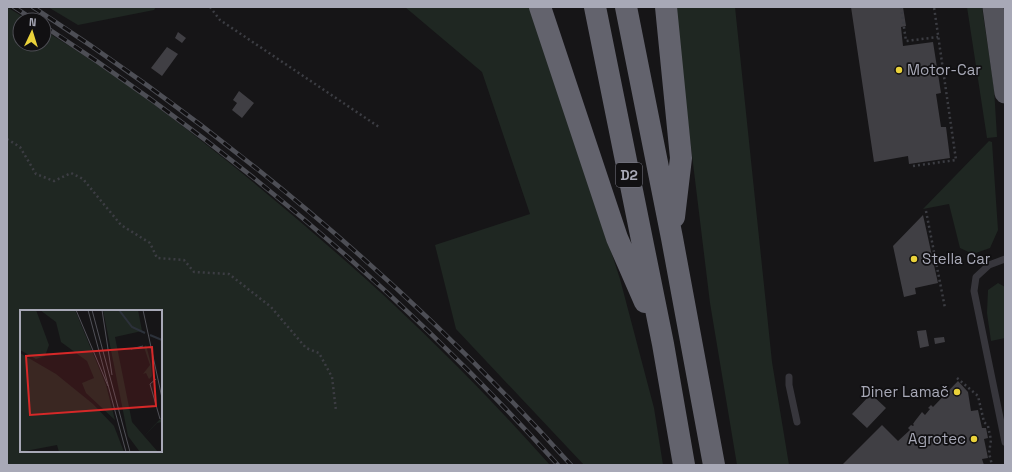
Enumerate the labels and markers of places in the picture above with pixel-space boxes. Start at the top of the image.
place label: Motor-Car [907,60,981,79]
marker: Motor-Car [894,65,904,75]
place label: Stella Car [922,249,991,268]
marker: Stella Car [909,254,919,264]
place label: Diner Lamač [861,382,949,401]
marker: Diner Lamač [952,387,962,397]
place label: Agrotec [908,429,966,448]
marker: Agrotec [969,434,979,444]

